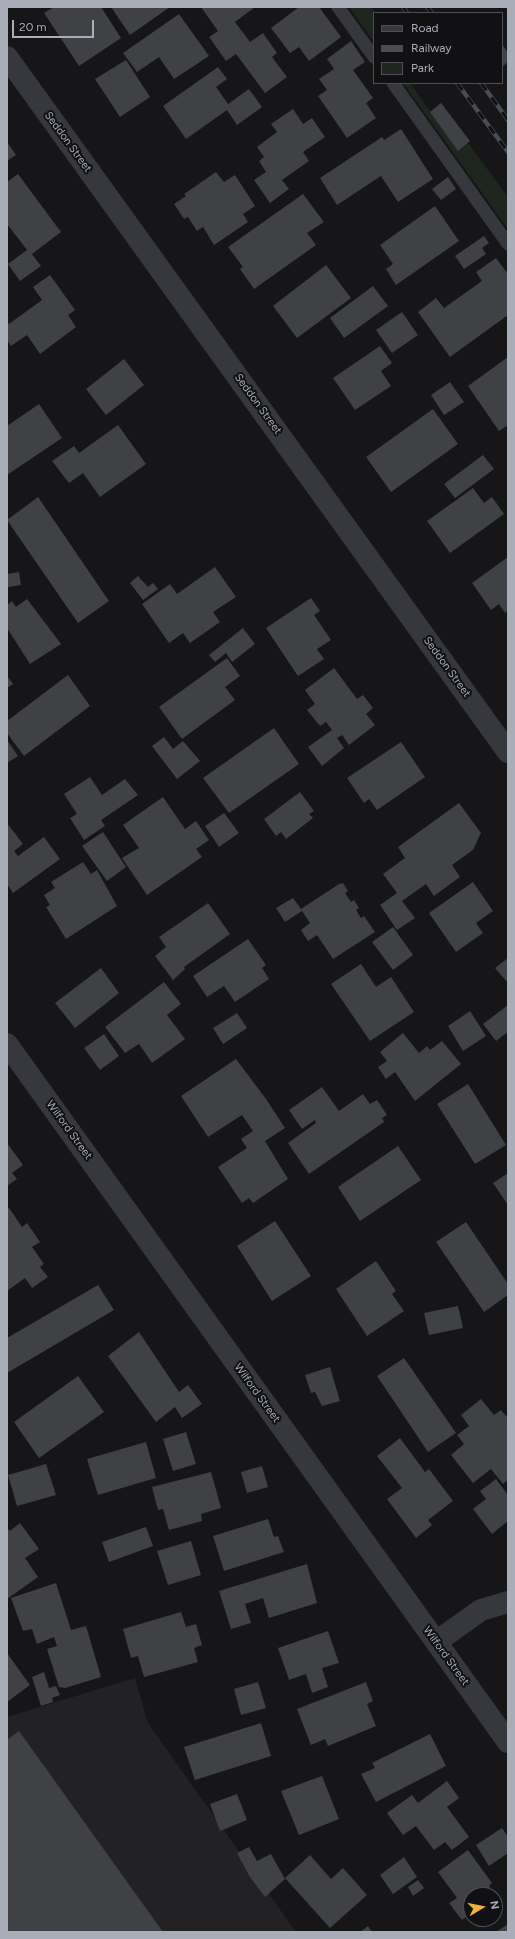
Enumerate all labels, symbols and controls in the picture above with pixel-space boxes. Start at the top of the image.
scale bar [14,12,96,38]
legend [373,12,503,84]
text: 20 m [19,20,47,34]
text: Road [411,21,439,35]
text: Railway [411,41,452,55]
text: Park [411,61,434,75]
street label: Seddon Street [42,109,94,175]
street label: Seddon Street [232,371,284,437]
street label: Seddon Street [421,634,473,700]
street label: Wilford Street [43,1098,95,1162]
street label: Wilford Street [231,1361,283,1425]
street label: Wilford Street [420,1624,472,1688]
north arrow [463,1887,503,1927]
text: N [487,1900,501,1910]

